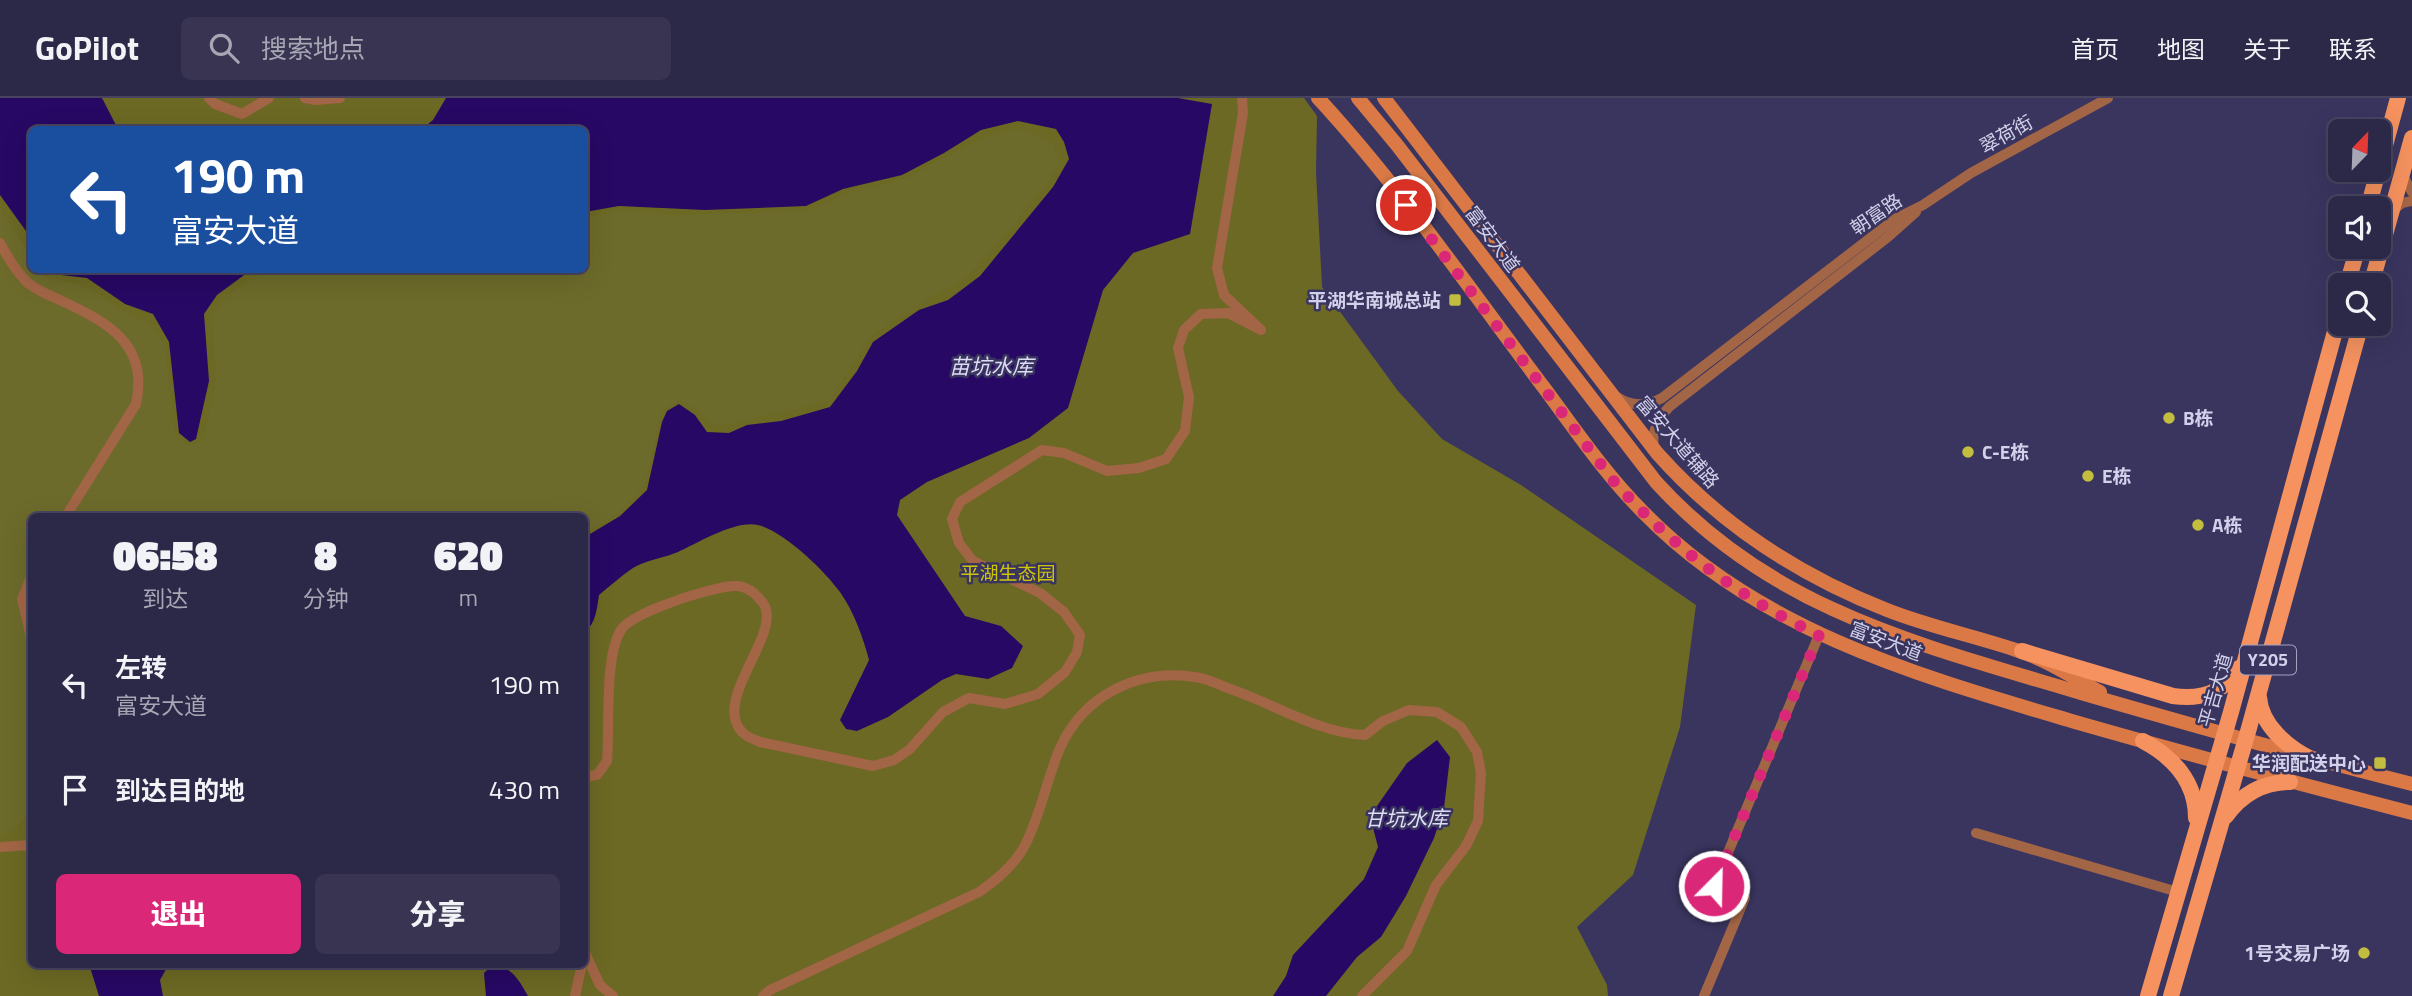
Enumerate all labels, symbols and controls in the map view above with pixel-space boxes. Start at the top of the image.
search box [181,17,671,80]
text: GoPilot [35,23,139,73]
icon: search [205,29,243,67]
text: 搜索地点 [261,29,365,68]
text: 首页 [2071,31,2119,67]
text: 地图 [2157,31,2205,67]
text: 关于 [2243,31,2291,67]
text: 联系 [2329,31,2377,67]
street label: 翠荷街 [1974,107,2038,160]
north arrow [2328,119,2390,182]
map controls [2328,119,2391,336]
text: 190 m [171,137,305,212]
icon: left [56,154,147,245]
pin [1376,175,1436,235]
icon: arrive [1387,186,1425,224]
street label: 朝富路 [1844,186,1907,242]
button: sound [2328,196,2391,259]
street label: 富安大道 [1459,200,1528,278]
text: 富安大道 [171,206,299,254]
button: search [2328,273,2391,336]
place label: 平湖华南城总站 [1308,285,1441,314]
marker: 平湖华南城总站 [1447,292,1463,308]
water label: 苗坑水库 [949,350,1036,382]
street label: 富安大道辅路 [1630,389,1727,494]
place label: B栋 [2183,403,2214,432]
marker: B栋 [2161,410,2177,426]
place label: C-E栋 [1982,437,2029,466]
marker: C-E栋 [1960,444,1976,460]
place label: E栋 [2102,461,2132,490]
marker: E栋 [2080,468,2096,484]
place label: A栋 [2212,510,2242,539]
marker: A栋 [2190,517,2206,533]
text: 06:58 [113,522,218,586]
text: 8 [314,522,337,586]
text: 620 [434,522,503,586]
park label: 平湖生态园 [960,558,1056,587]
text: m [459,580,478,615]
text: 到达 [142,581,188,616]
text: 分钟 [303,581,349,616]
street label: 富安大道 [1845,613,1927,668]
road number: Y205 [2240,646,2296,674]
text: 左转 [115,648,167,687]
street label: 平吉大道 [2190,649,2239,730]
text: 190 m [489,665,560,704]
icon: left [56,666,94,704]
text: 富安大道 [115,688,207,723]
place label: 华润配送中心 [2252,748,2366,777]
marker: 华润配送中心 [2372,755,2388,771]
text: 430 m [489,770,560,809]
icon: arrive [56,771,94,809]
text: 到达目的地 [115,771,245,810]
water label: 甘坑水库 [1364,802,1451,834]
position arrow [1677,849,1751,923]
button: 退出 [56,874,301,954]
button: 分享 [315,874,560,954]
place label: 1号交易广场 [2244,938,2350,967]
marker: 1号交易广场 [2356,945,2372,961]

